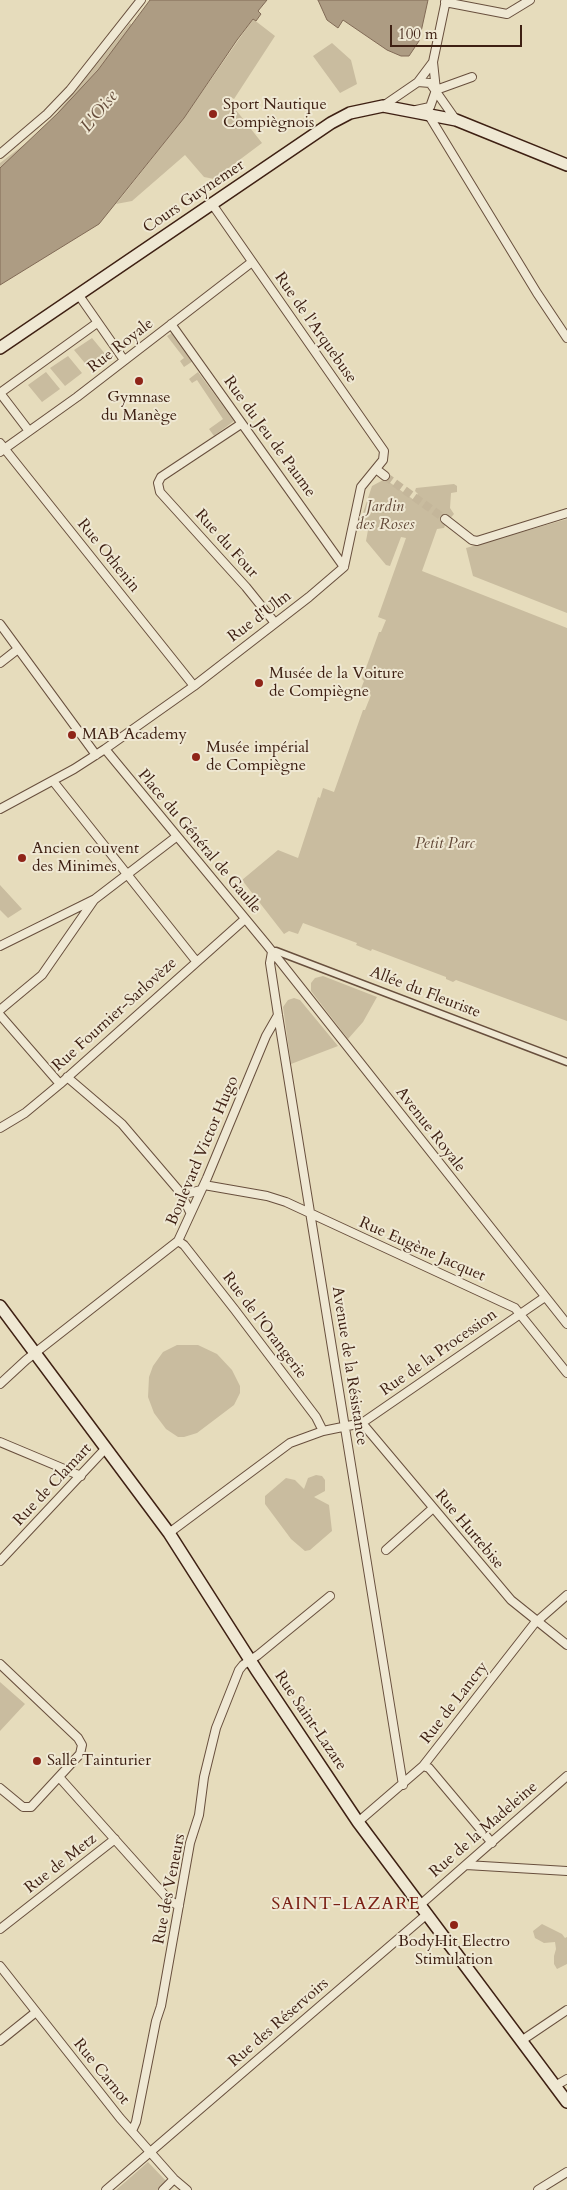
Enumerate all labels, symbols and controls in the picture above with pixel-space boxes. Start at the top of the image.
scale bar [392,15,524,47]
text: 100 m [398,24,438,44]
water label: L'Oise [77,87,123,137]
place label: Sport Nautique Compiègnois [223,95,327,133]
marker: Sport Nautique Compiègnois [207,108,219,120]
street label: Cours Guynemer [140,156,248,238]
street label: Rue de l'Arquebuse [270,269,360,387]
street label: Rue Royale [84,314,158,378]
street label: Rue du Jeu de Paume [219,373,319,501]
marker: Gymnase du Manège [133,375,145,387]
place label: Gymnase du Manège [101,388,177,426]
park label: Jardin des Roses [355,497,415,535]
street label: Rue du Four [190,506,262,582]
street label: Rue Othenin [73,515,143,597]
street label: Rue d'Ulm [225,587,295,647]
place label: Musée de la Voiture de Compiègne [269,664,404,702]
marker: Musée de la Voiture de Compiègne [253,677,265,689]
place label: MAB Academy [82,725,187,745]
marker: MAB Academy [66,729,78,741]
place label: Musée impérial de Compiègne [206,738,309,776]
marker: Musée impérial de Compiègne [190,751,202,763]
street label: Place du Général de Gaulle [133,766,265,918]
park label: Petit Parc [415,834,475,854]
place label: Ancien couvent des Minimes [32,839,139,877]
marker: Ancien couvent des Minimes [16,852,28,864]
street label: Rue Fournier-Sarlovèze [49,954,181,1076]
street label: Allée du Fleuriste [367,963,483,1023]
street label: Boulevard Victor Hugo [163,1073,243,1229]
street label: Avenue Royale [391,1084,469,1176]
street label: Rue Eugène Jacquet [356,1214,488,1286]
street label: Rue de l'Orangerie [218,1269,310,1383]
street label: Avenue de la Résistance [327,1285,371,1447]
street label: Rue de la Procession [377,1305,501,1401]
street label: Rue de Clamart [10,1440,96,1530]
street label: Rue Hurtebise [430,1487,508,1573]
street label: Rue de Lancry [417,1658,493,1748]
street label: Rue Saint-Lazare [270,1668,350,1774]
place label: Salle Tainturier [47,1751,151,1771]
marker: Salle Tainturier [31,1755,43,1767]
street label: Rue de la Madeleine [426,1778,542,1882]
street label: Rue de Metz [21,1830,101,1898]
street label: Rue des Veneurs [150,1832,190,1946]
district label: SAINT-LAZARE [270,1894,422,1916]
marker: BodyHit Electro Stimulation [448,1919,460,1931]
place label: BodyHit Electro Stimulation [398,1932,510,1970]
street label: Rue des Réservoirs [225,1974,333,2072]
street label: Rue Carnot [69,2035,133,2109]

